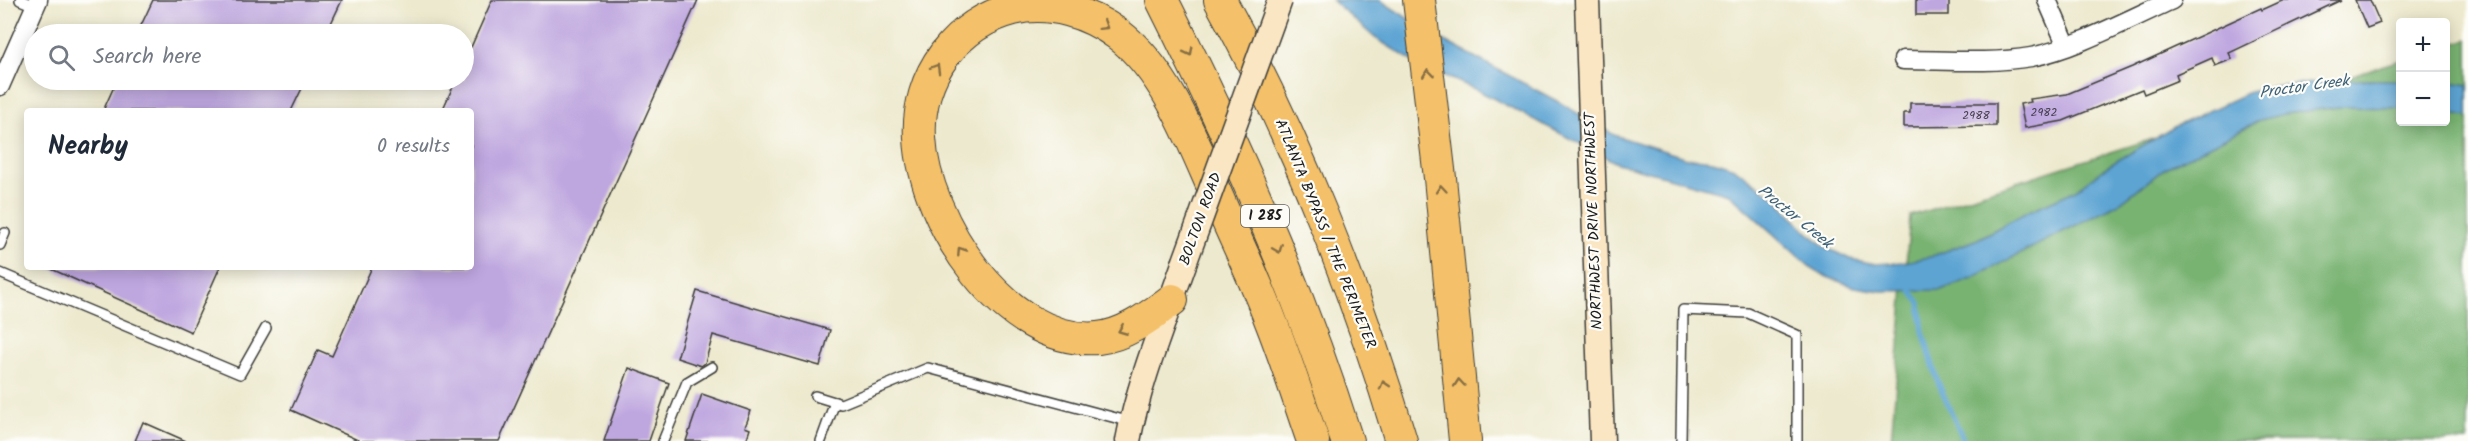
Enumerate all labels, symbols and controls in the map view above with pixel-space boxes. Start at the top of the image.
one-way arrow [1098,18,1108,30]
map controls [2396,18,2450,126]
button: + [2396,18,2450,72]
search box [24,24,474,90]
text: Search here [93,40,201,75]
icon: search [45,41,78,74]
one-way arrow [1181,46,1193,57]
one-way arrow [929,64,940,74]
water label: Proctor Creek [2258,68,2353,106]
one-way arrow [1423,69,1435,78]
button: − [2396,72,2450,126]
house number: 2982 [2030,103,2058,122]
house number: 2988 [1962,106,1990,125]
street label: NORTHWEST DRIVE NORTHWEST [1578,110,1610,330]
street label: ATLANTA BYPASS / THE PERIMETER [1268,116,1382,353]
text: Nearby [48,126,128,168]
text: 0 results [377,131,450,163]
street label: BOLTON ROAD [1173,169,1229,269]
water label: Proctor Creek [1752,179,1840,257]
one-way arrow [1435,184,1448,193]
road number: I 285 [1241,205,1289,227]
one-way arrow [1271,242,1283,253]
one-way arrow [957,247,968,258]
one-way arrow [1118,323,1129,335]
one-way arrow [1453,378,1466,387]
one-way arrow [1378,380,1391,391]

